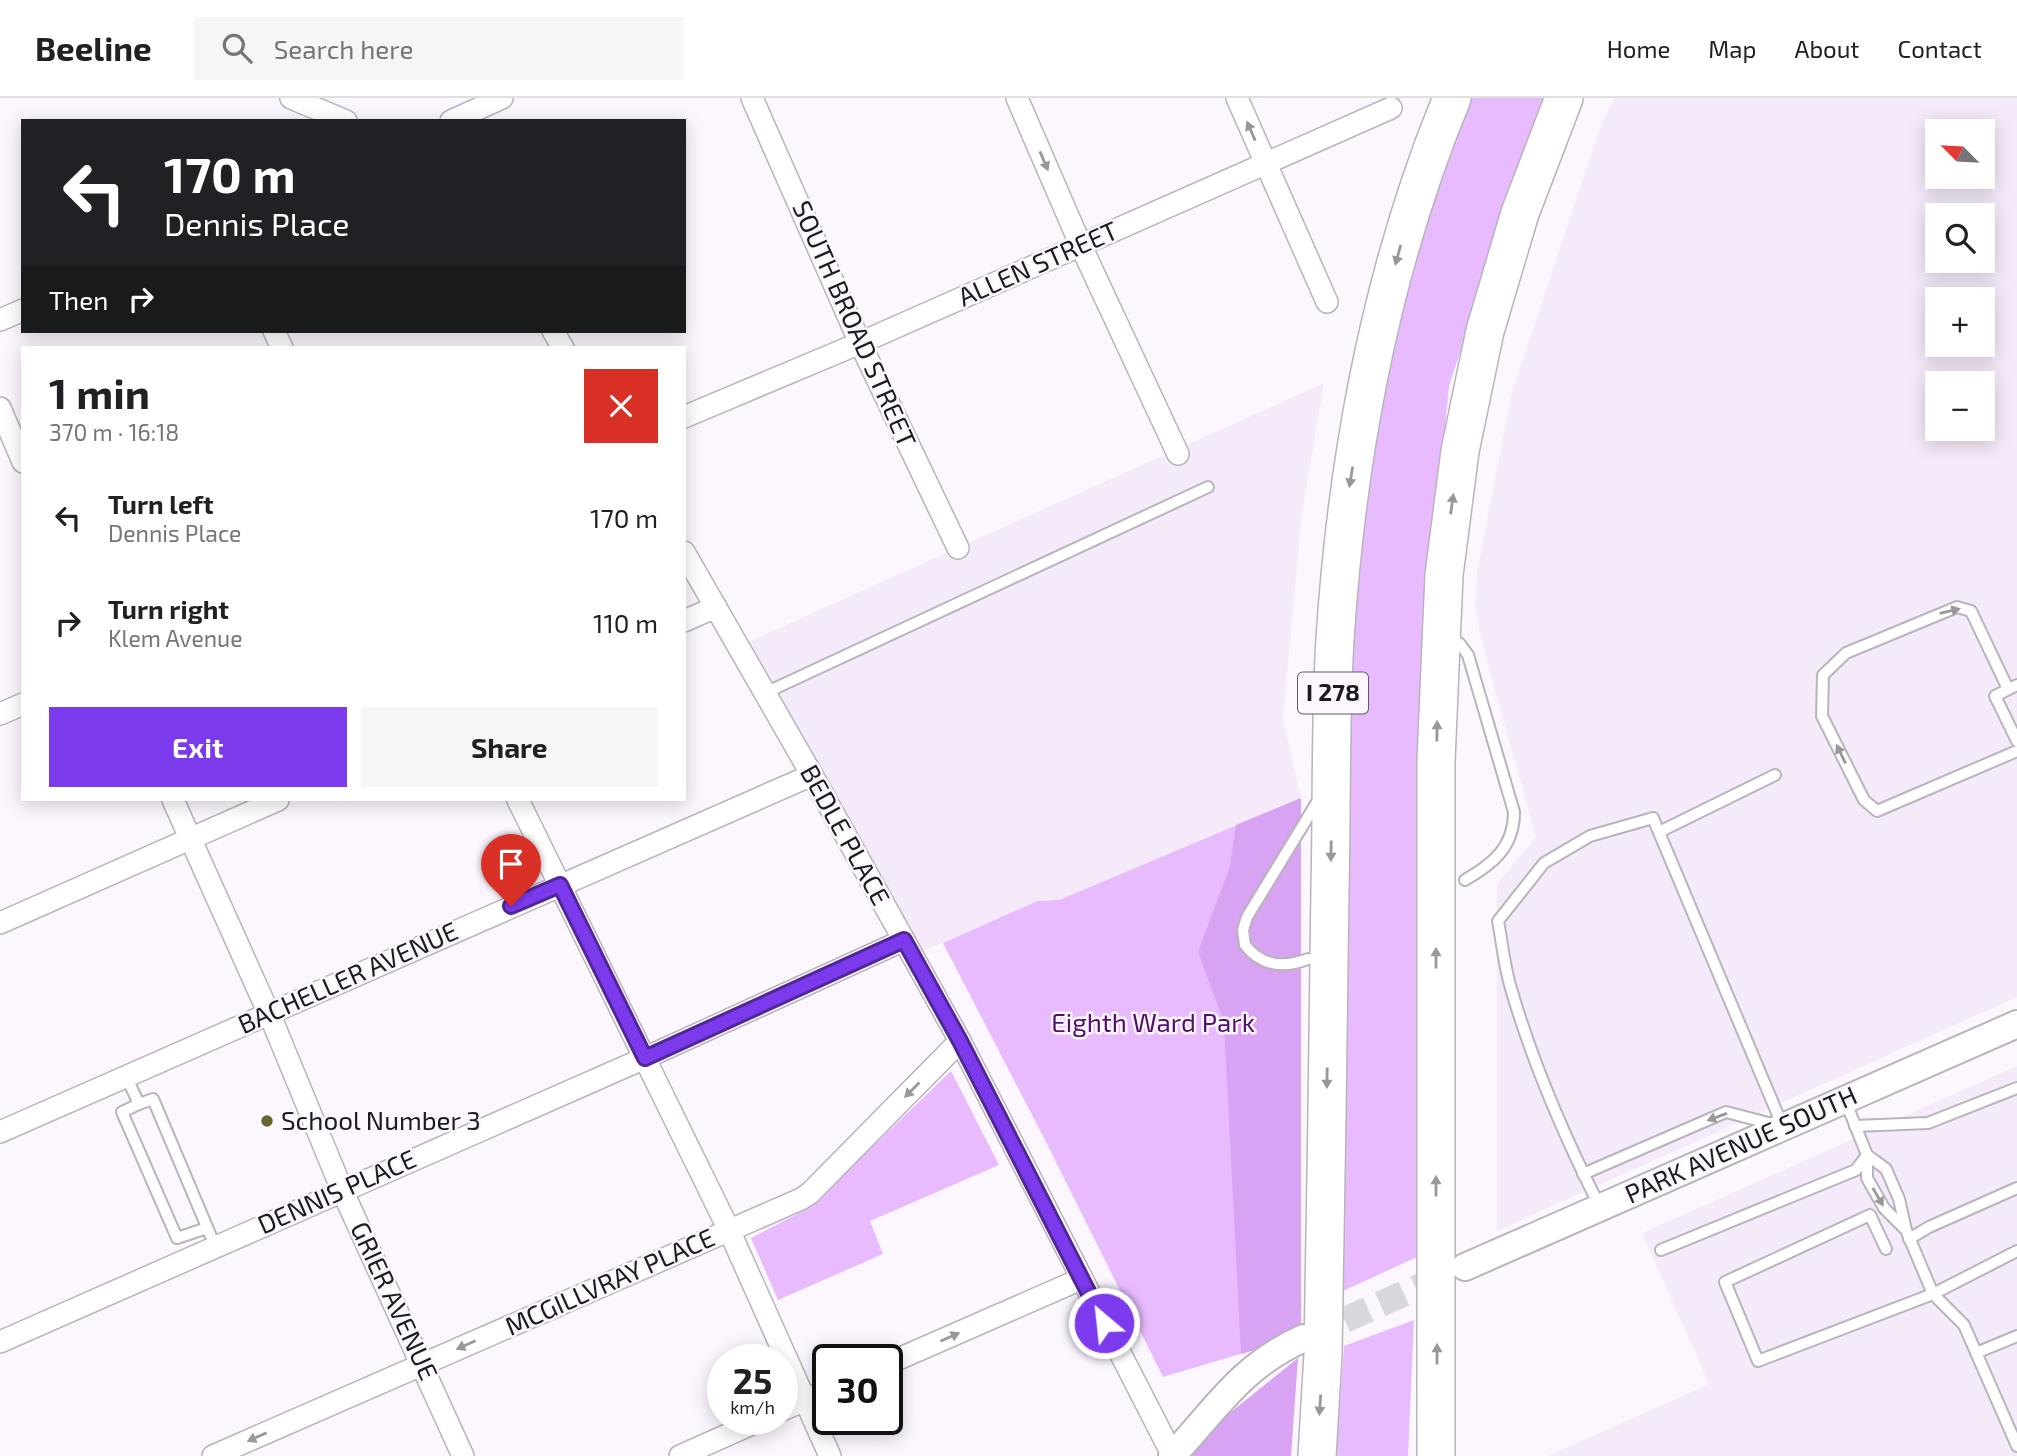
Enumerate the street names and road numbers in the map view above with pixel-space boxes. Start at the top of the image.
street label: SOUTH BROAD STREET [787,195,924,451]
street label: ALLEN STREET [953,214,1122,312]
road number: I 278 [1298,672,1368,714]
street label: BEDLE PLACE [795,759,898,910]
street label: BACHELLER AVENUE [233,914,462,1039]
street label: PARK AVENUE SOUTH [1620,1079,1861,1209]
street label: DENNIS PLACE [253,1142,420,1239]
street label: GRIER AVENUE [345,1216,446,1384]
street label: MCGILLVRAY PLACE [500,1221,719,1341]

